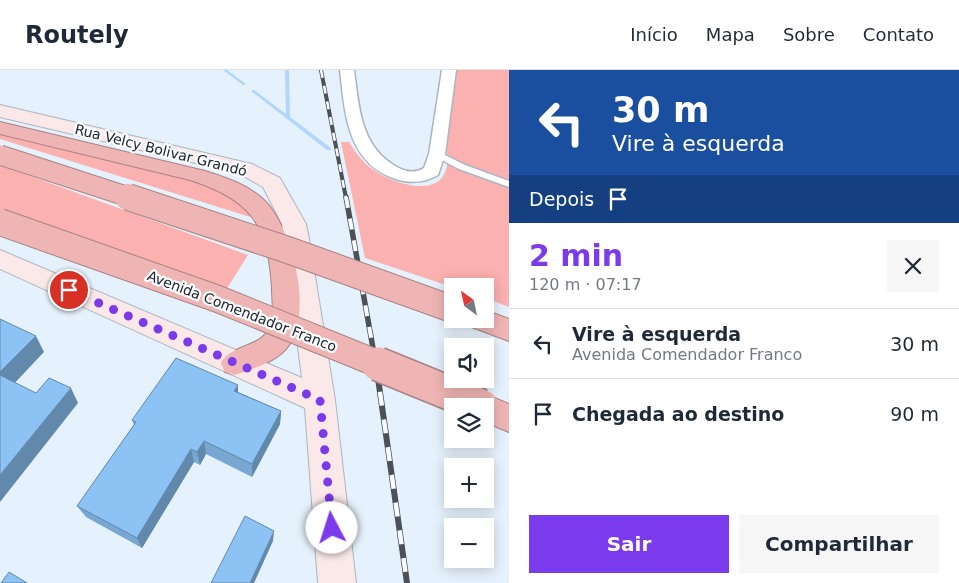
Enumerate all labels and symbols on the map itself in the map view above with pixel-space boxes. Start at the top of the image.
street label: Rua Velcy Bolivar Grandó [73,121,249,179]
street label: Avenida Comendador Franco [145,267,339,355]
pin [48,269,90,311]
north arrow [444,278,494,328]
position arrow [305,501,357,553]

